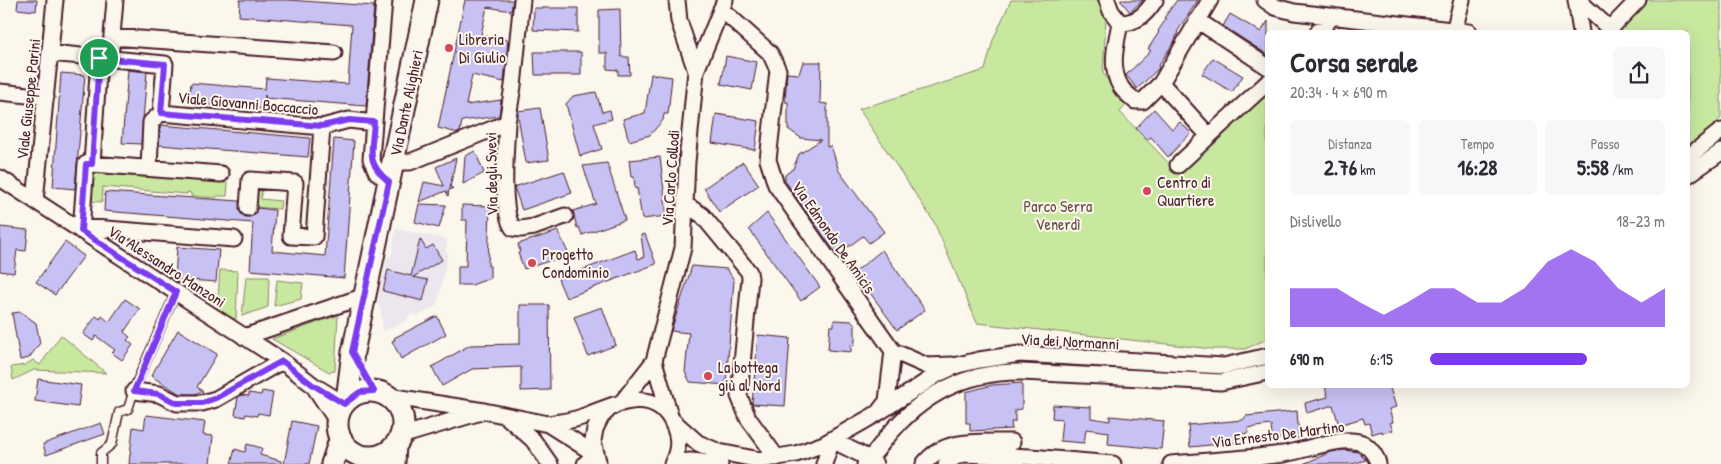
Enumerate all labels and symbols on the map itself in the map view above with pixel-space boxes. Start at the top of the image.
place label: Libreria Di Giulio [459,28,506,68]
street label: Viale Giuseppe Parini [11,37,45,161]
pin [78,37,120,79]
marker: Libreria Di Giulio [443,42,455,54]
street label: Via Dante Alighieri [384,48,428,158]
street label: Viale Giovanni Boccaccio [177,86,320,120]
street label: Via Carlo Collodi [656,129,684,227]
street label: Via degli Svevi [479,132,503,216]
place label: Centro di Quartiere [1157,171,1215,211]
street label: Via Edmondo De Amicis [787,176,881,298]
marker: Centro di Quartiere [1141,185,1153,197]
park label: Parco Serra Venerdì [1024,195,1092,235]
street label: Via Alessandro Manzoni [104,220,230,312]
place label: Progetto Condominio [542,243,609,283]
marker: Progetto Condominio [526,257,538,269]
street label: Via dei Normanni [1020,327,1120,355]
place label: La bottega giù al Nord [718,356,780,396]
marker: La bottega giù al Nord [702,370,714,382]
street label: Via Ernesto De Martino [1210,415,1346,453]

